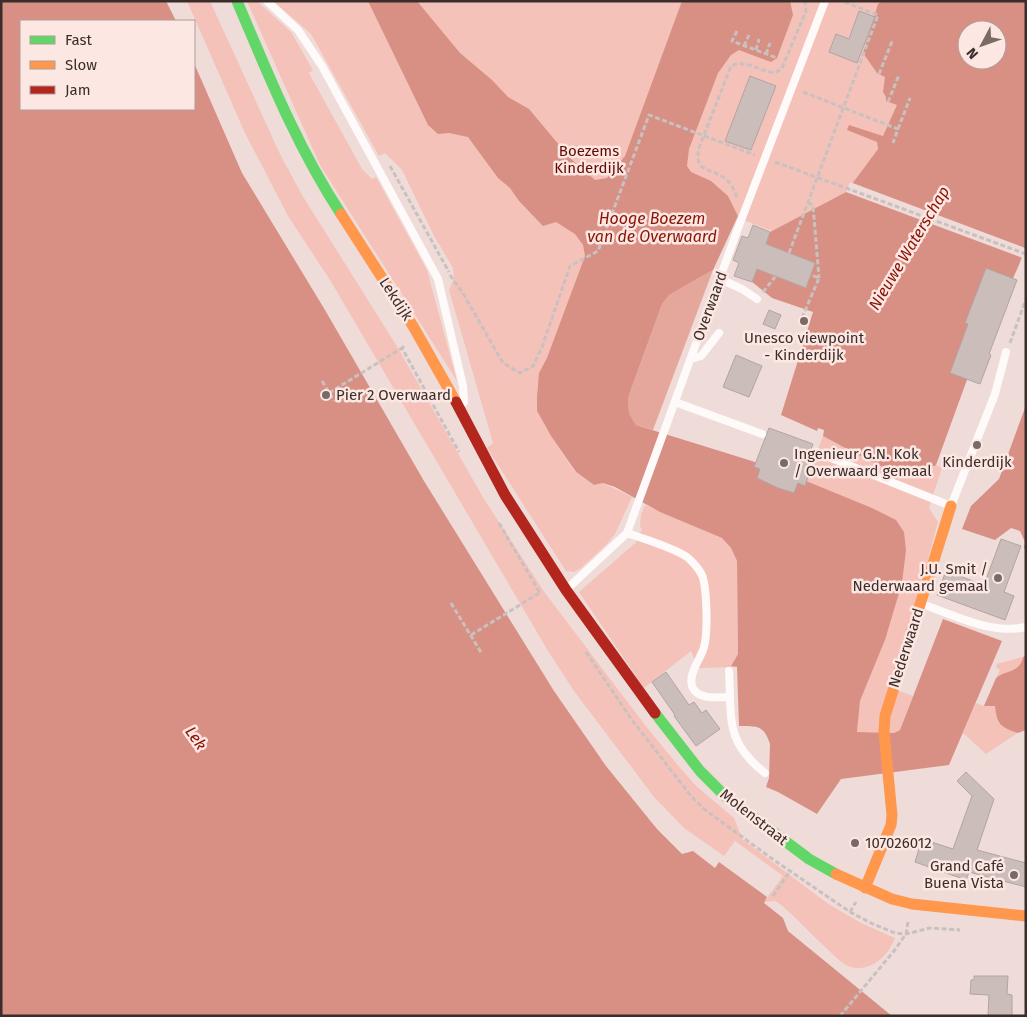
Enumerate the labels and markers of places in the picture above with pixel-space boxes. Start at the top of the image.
marker: Unesco viewpoint - Kinderdijk [798,315,810,327]
place label: Unesco viewpoint - Kinderdijk [744,329,865,364]
place label: Pier 2 Overwaard [336,386,451,404]
marker: Pier 2 Overwaard [320,389,332,401]
marker: Kinderdijk [971,439,983,451]
place label: Ingenieur G.N. Kok / Overwaard gemaal [794,445,932,480]
place label: Kinderdijk [942,453,1012,471]
marker: Ingenieur G.N. Kok / Overwaard gemaal [778,457,790,469]
place label: J.U. Smit / Nederwaard gemaal [852,560,989,595]
marker: J.U. Smit / Nederwaard gemaal [992,572,1004,584]
place label: 107026012 [865,834,932,852]
marker: 107026012 [849,837,861,849]
place label: Grand Café Buena Vista [924,857,1004,892]
marker: Grand Café Buena Vista [1008,869,1020,881]

